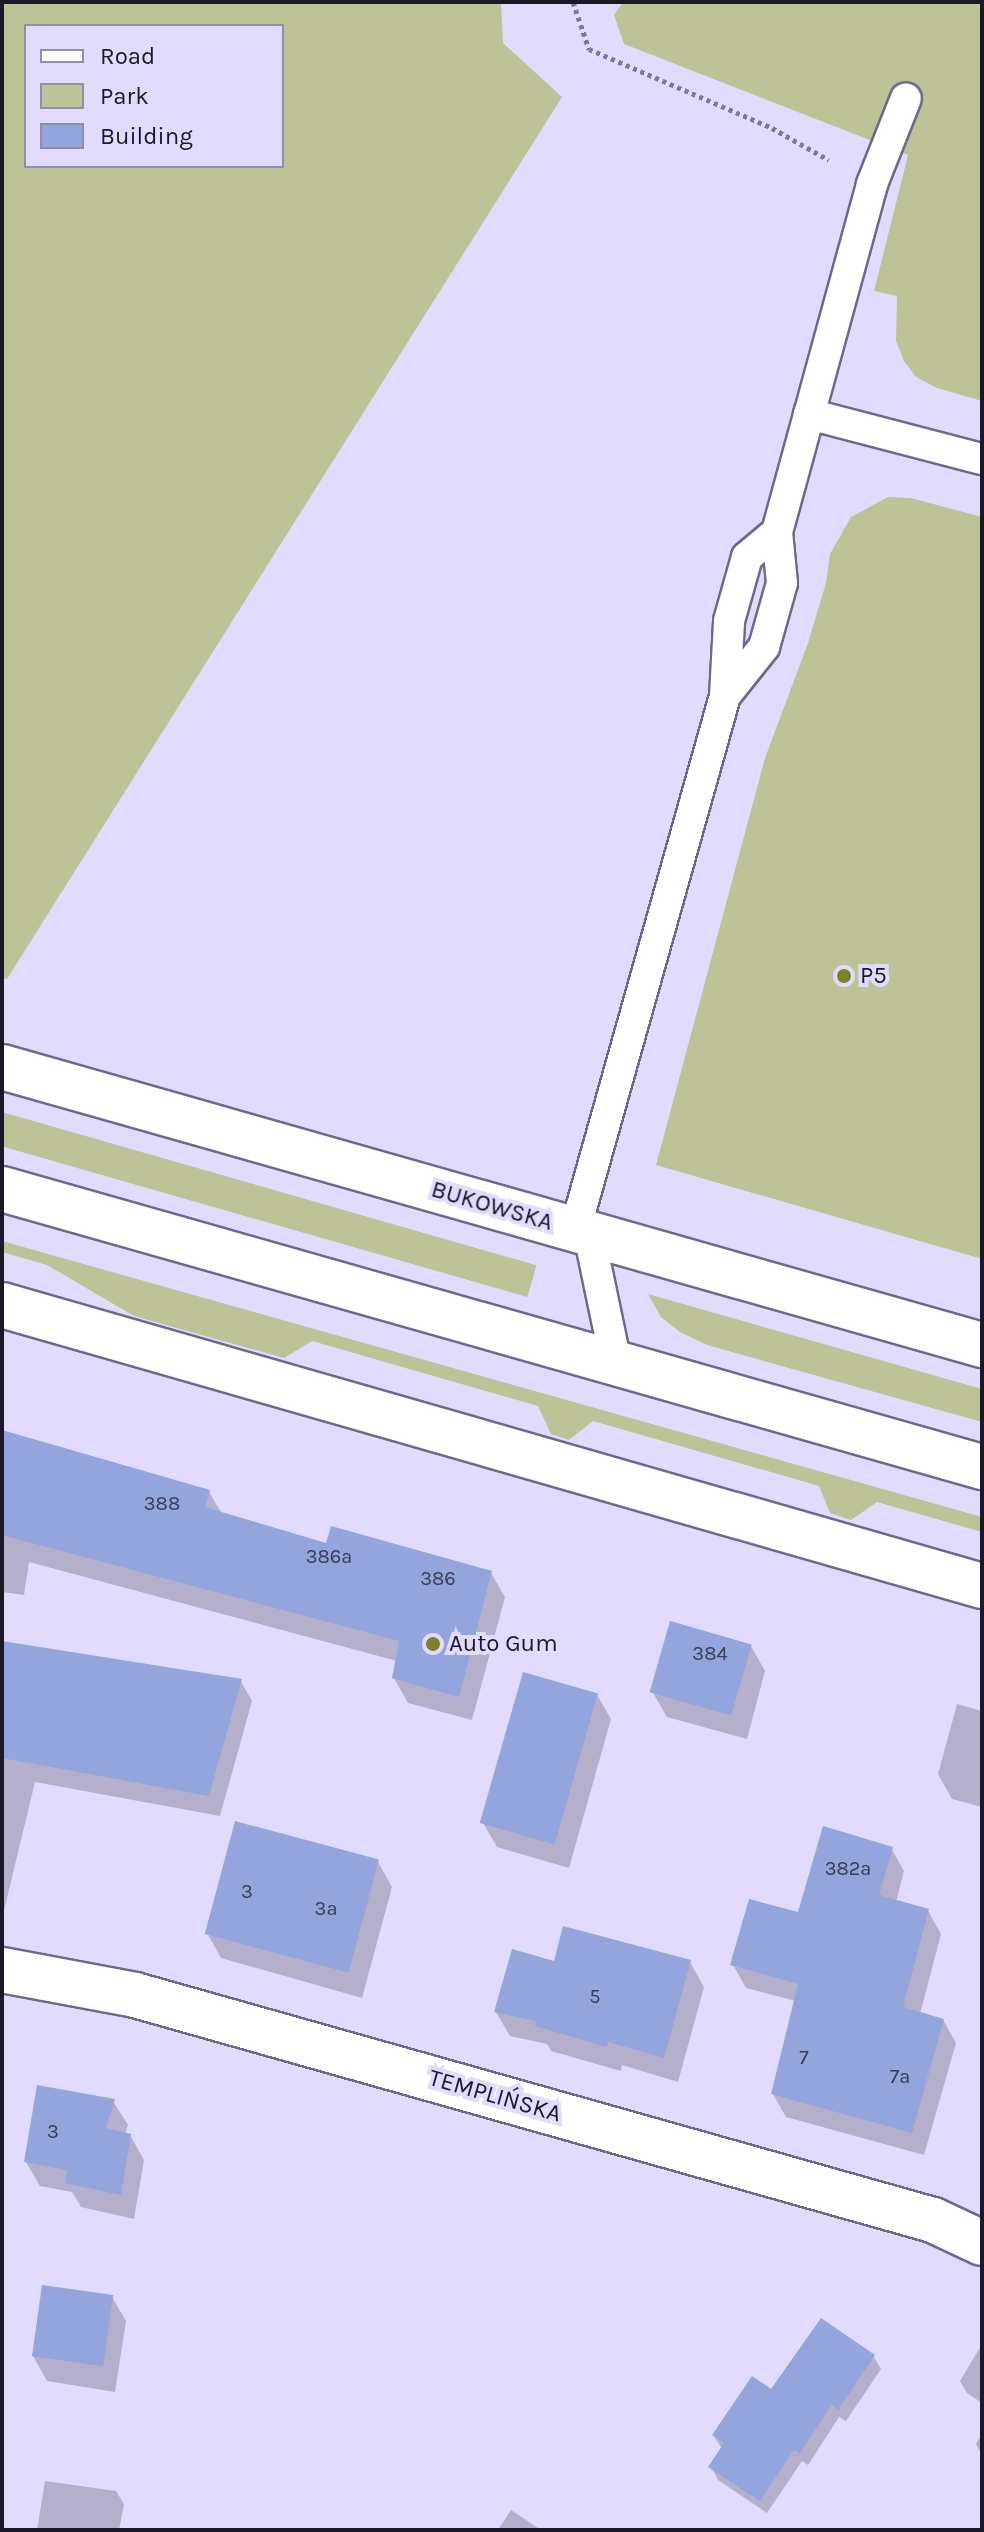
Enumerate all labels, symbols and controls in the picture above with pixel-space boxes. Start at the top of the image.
legend [24,24,284,168]
text: Road [100,42,155,70]
text: Park [100,82,149,110]
text: Building [100,122,193,150]
place label: P5 [860,962,887,990]
marker: P5 [835,967,853,985]
street label: BUKOWSKA [428,1175,556,1237]
house number: 388 [144,1491,180,1515]
house number: 386a [306,1544,352,1568]
house number: 386 [420,1566,456,1590]
place label: Auto Gum [449,1630,558,1658]
marker: Auto Gum [424,1635,442,1653]
house number: 384 [692,1641,728,1665]
house number: 382a [825,1856,871,1880]
house number: 3 [241,1879,253,1903]
house number: 3a [315,1896,337,1920]
house number: 5 [589,1984,601,2008]
house number: 7 [799,2045,809,2069]
street label: TEMPLIŃSKA [425,2063,565,2129]
house number: 7a [890,2064,910,2088]
house number: 3 [47,2119,59,2143]

